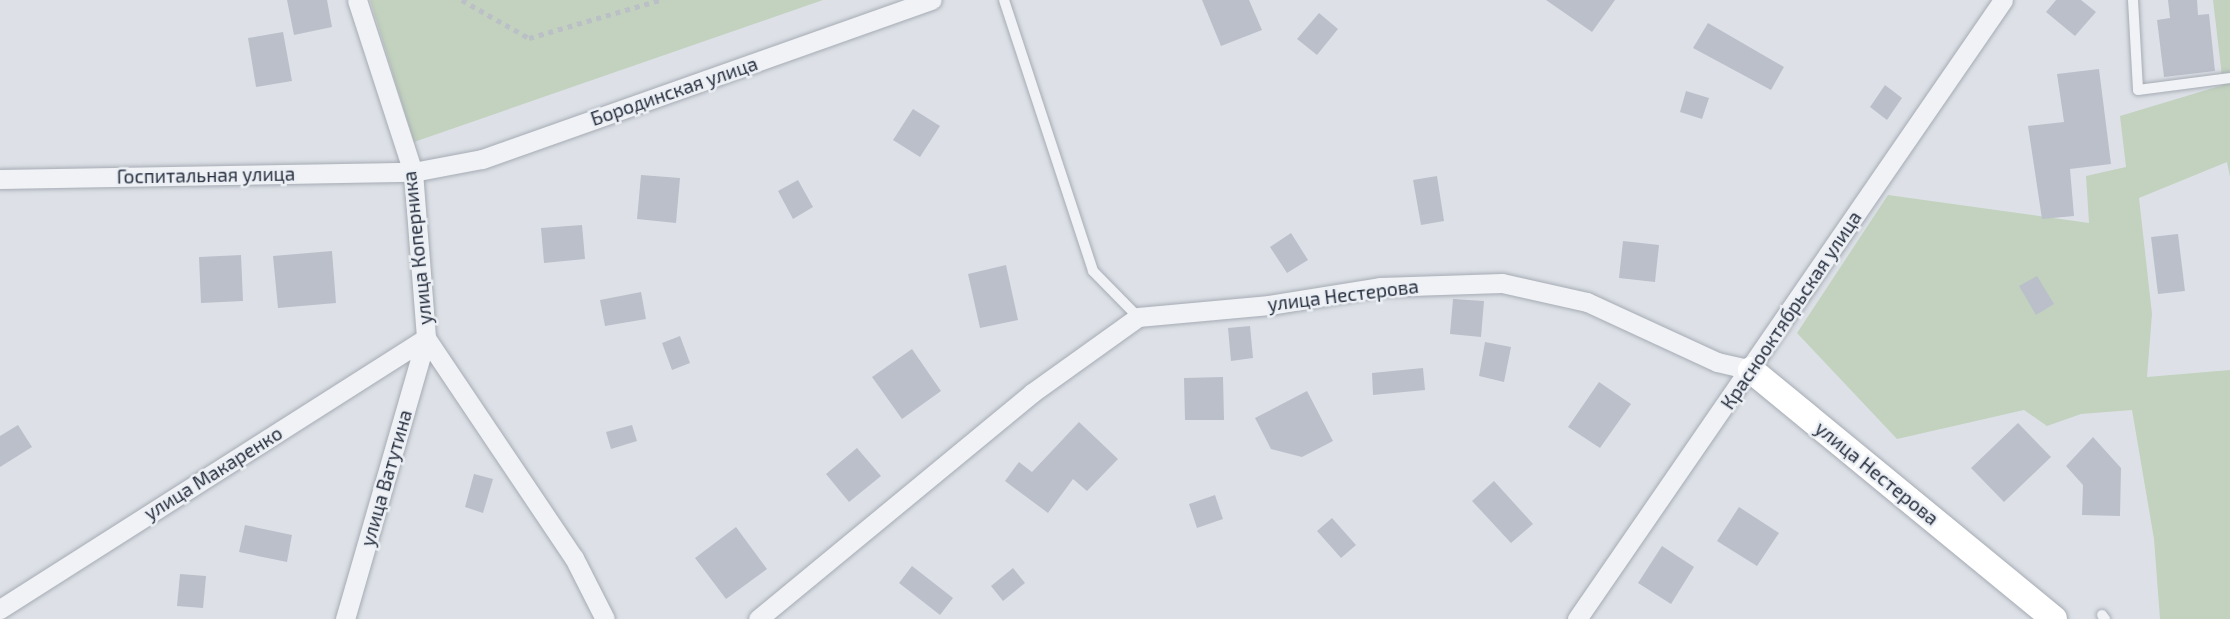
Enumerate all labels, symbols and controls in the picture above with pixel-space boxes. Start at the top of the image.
street label: Бородинская улица [588,52,760,130]
street label: Госпитальная улица [117,162,295,188]
street label: улица Коперника [398,170,436,326]
street label: Краснооктябрьская улица [1716,207,1866,413]
street label: улица Нестерова [1266,274,1420,316]
street label: улица Ватутина [356,407,416,549]
street label: улица Нестерова [1811,416,1943,530]
street label: улица Макаренко [140,421,286,525]

